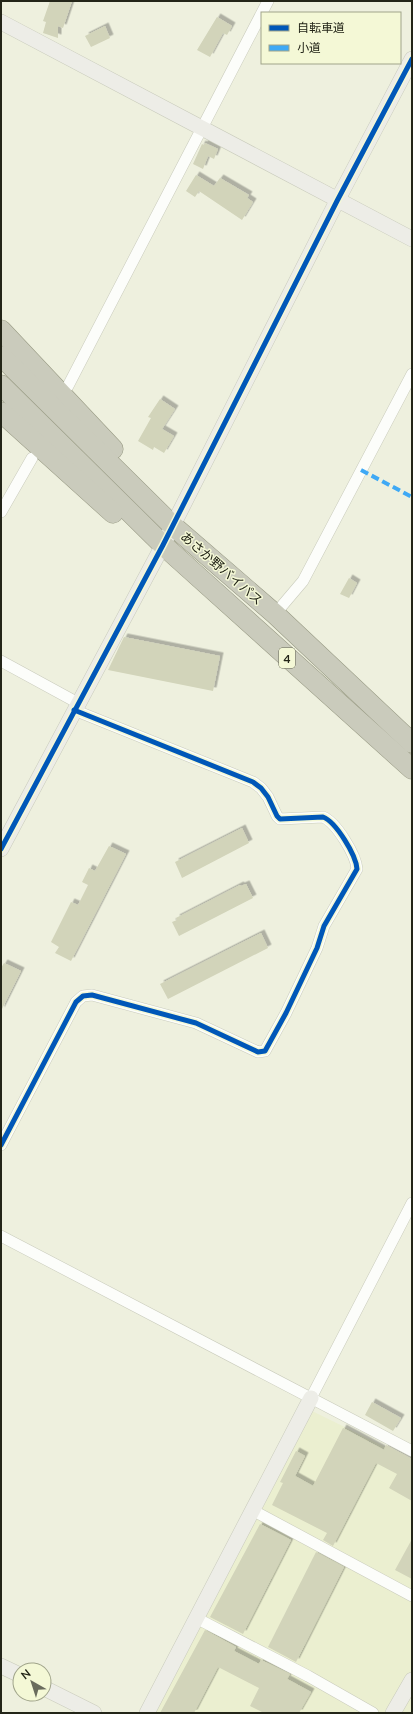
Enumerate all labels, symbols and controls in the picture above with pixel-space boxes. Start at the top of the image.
legend [261,12,401,64]
text: 自転車道 [297,20,345,35]
text: 小道 [297,40,321,55]
street label: あさか野バイパス [178,528,266,608]
road number: 4 [279,648,295,668]
north arrow [12,1662,52,1702]
text: N [18,1666,33,1682]

